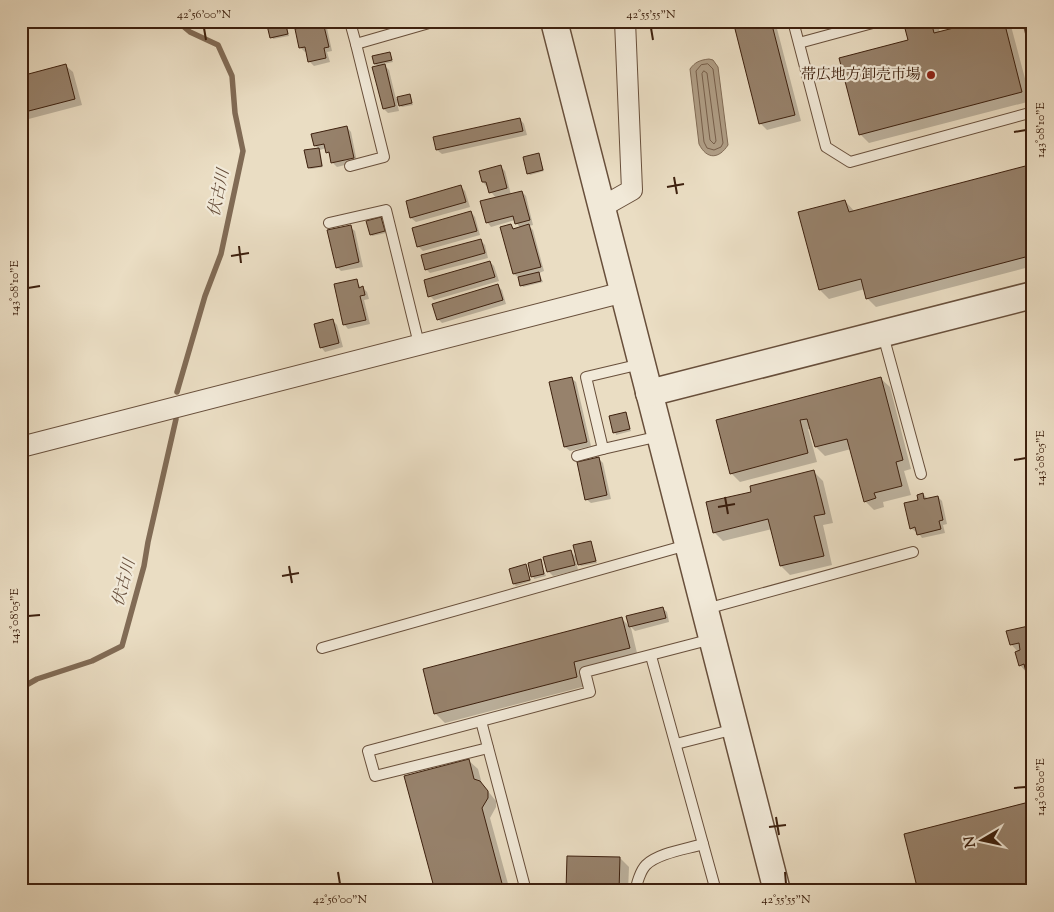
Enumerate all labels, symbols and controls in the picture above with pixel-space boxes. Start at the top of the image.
text: 42°56'00"N [177,6,231,24]
text: 42°55'55"N [626,6,676,24]
place label: 帯広地方卸売市場 [801,65,921,86]
marker: 帯広地方卸売市場 [925,69,937,81]
text: 143°08'10"E [1032,101,1050,158]
water label: 伏古川 [204,165,237,219]
text: 143°08'10"E [6,259,24,316]
text: 143°08'05"E [1032,430,1050,486]
water label: 伏古川 [108,555,143,609]
text: 143°08'05"E [6,588,24,644]
text: 143°08'00"E [1032,758,1050,816]
north arrow [956,814,1006,864]
text: N [960,835,982,849]
text: 42°56'00"N [313,891,367,909]
text: 42°55'55"N [761,891,811,909]

